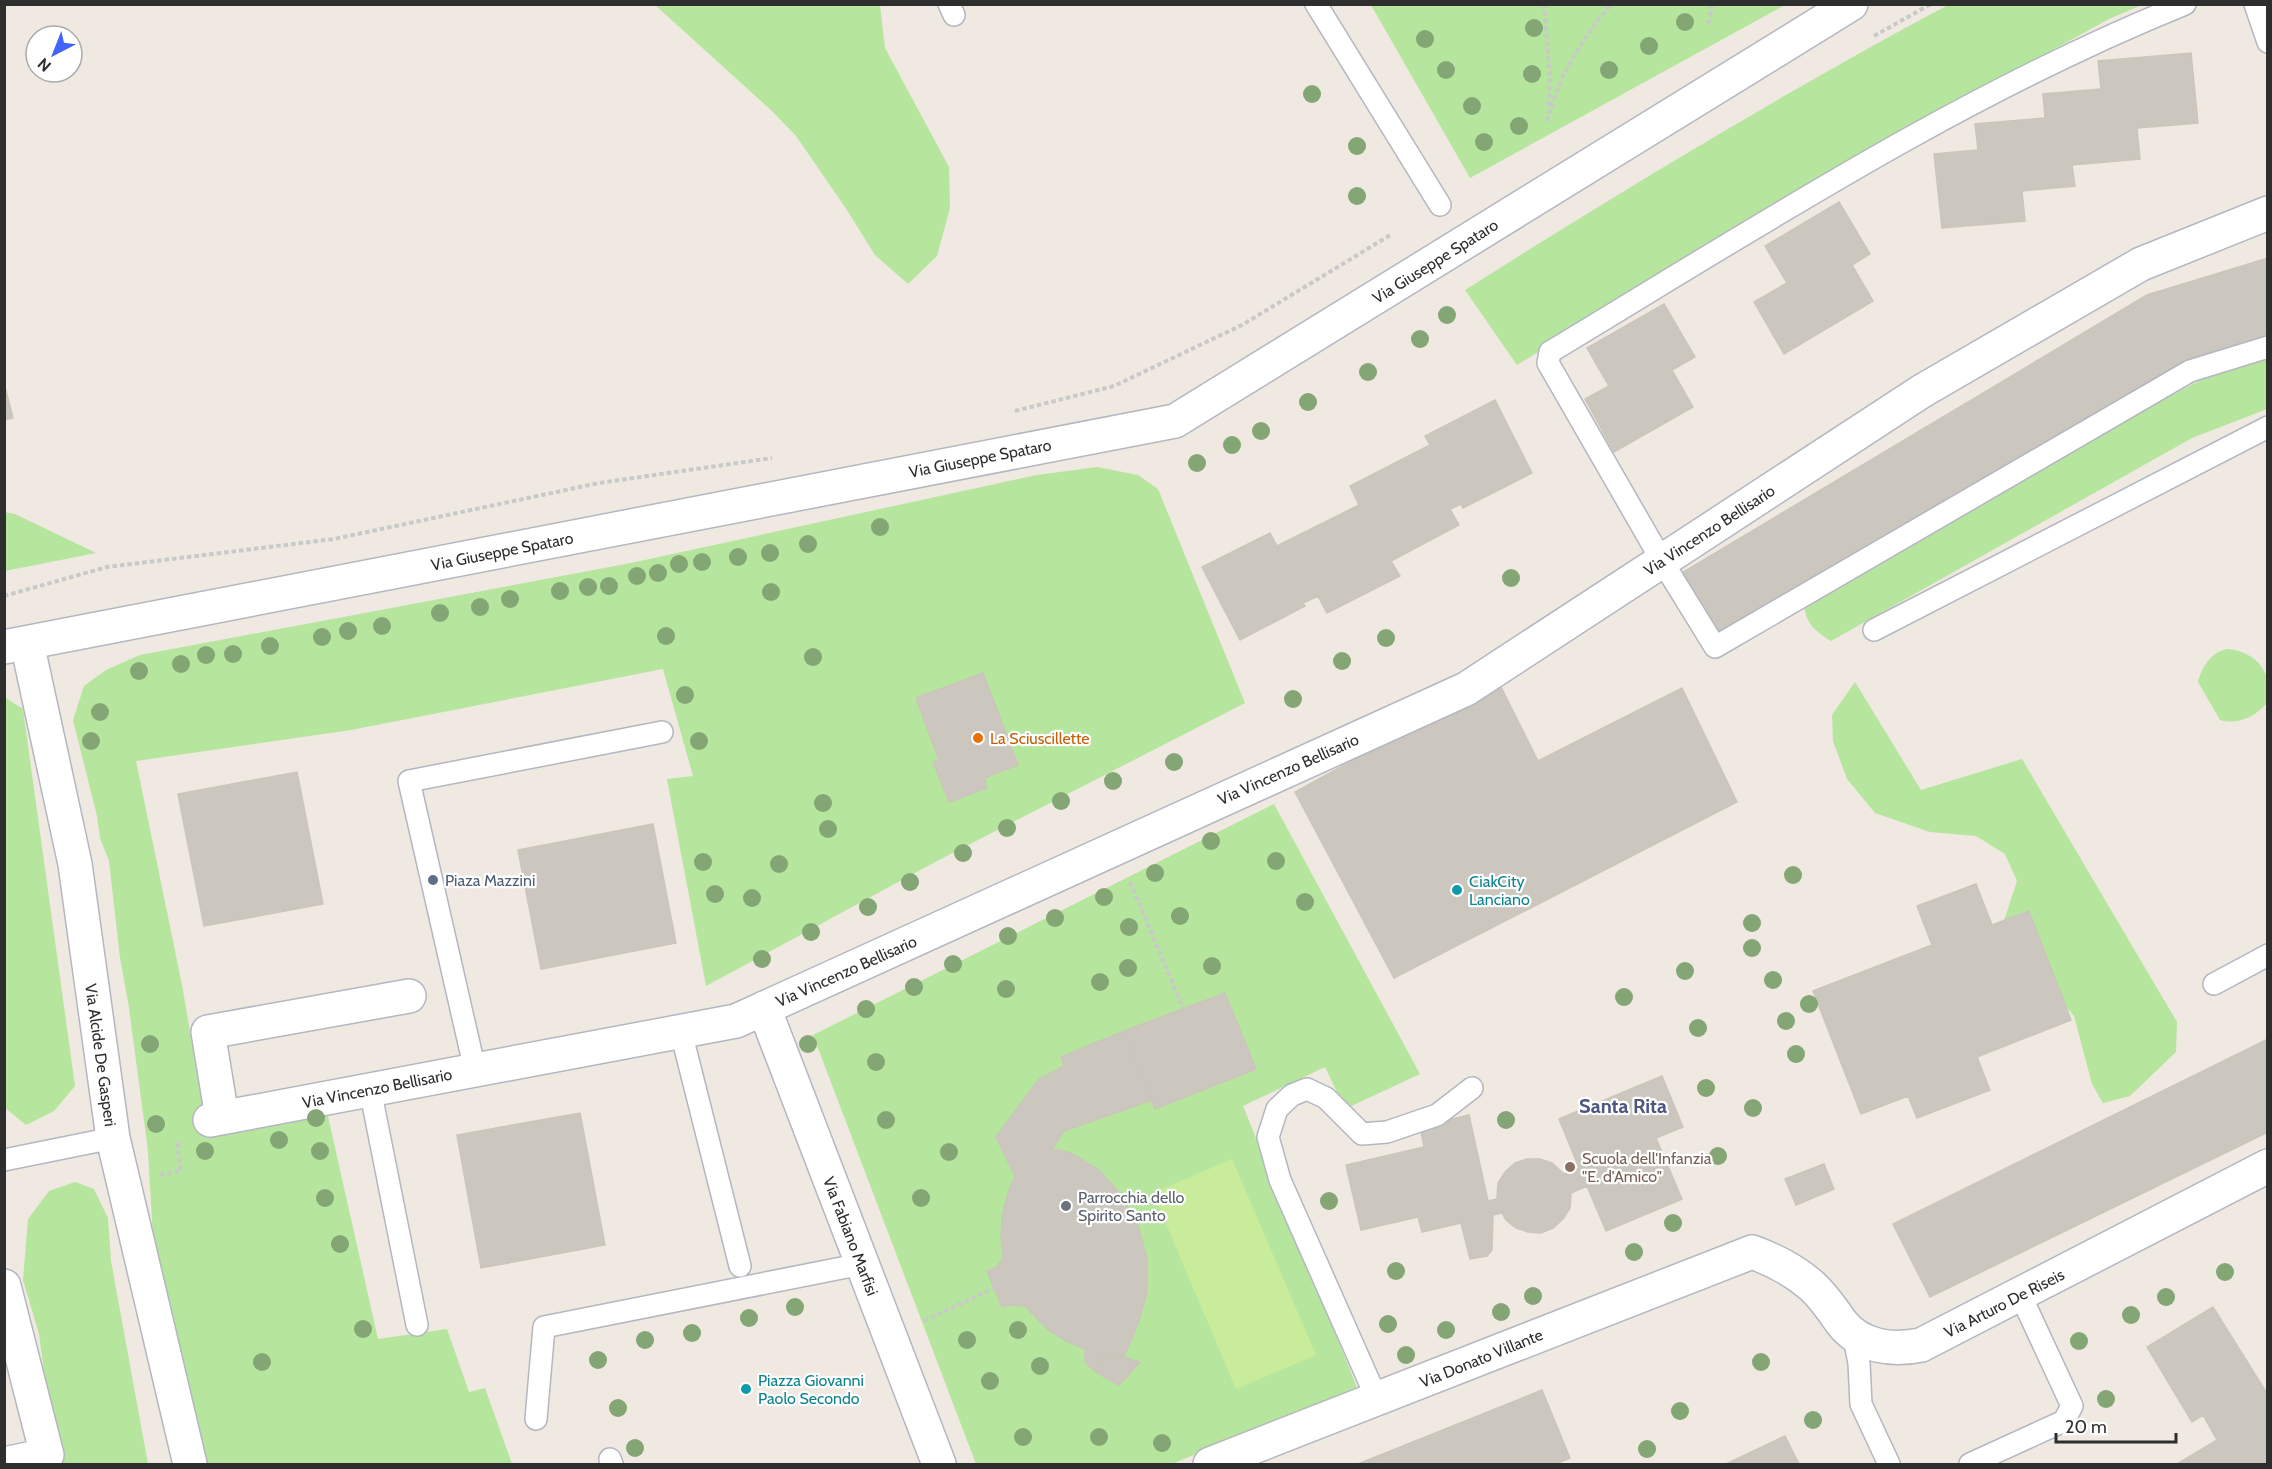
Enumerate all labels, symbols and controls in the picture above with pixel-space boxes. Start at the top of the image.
north arrow [24,24,84,84]
text: N [34,54,55,76]
street label: Via Giuseppe Spataro [1369,215,1502,308]
street label: Via Giuseppe Spataro [907,435,1053,482]
street label: Via Vincenzo Bellisario [1640,481,1778,580]
street label: Via Giuseppe Spataro [429,528,575,575]
place label: La Sciuscillette [990,729,1090,748]
street label: Via Vincenzo Bellisario [1215,730,1362,809]
marker: La Sciuscillette [971,731,985,745]
place label: Piaza Mazzini [445,871,535,890]
place label: CiakCity Lanciano [1469,872,1530,909]
marker: Piaza Mazzini [426,873,440,887]
marker: CiakCity Lanciano [1450,883,1464,897]
street label: Via Vincenzo Bellisario [773,932,920,1011]
street label: Via Alcide De Gasperi [81,983,120,1128]
street label: Via Vincenzo Bellisario [301,1065,454,1112]
district label: Santa Rita [1579,1094,1667,1118]
place label: Scuola dell'Infanzia "E. d'Amico" [1582,1149,1712,1186]
marker: Scuola dell'Infanzia "E. d'Amico" [1563,1160,1577,1174]
street label: Via Fabiano Marfisi [819,1174,882,1298]
place label: Parrocchia dello Spirito Santo [1078,1188,1185,1225]
marker: Parrocchia dello Spirito Santo [1059,1199,1073,1213]
street label: Via Arturo De Riseis [1941,1265,2068,1342]
street label: Via Donato Villante [1417,1325,1546,1392]
place label: Piazza Giovanni Paolo Secondo [758,1371,864,1408]
marker: Piazza Giovanni Paolo Secondo [739,1382,753,1396]
scale bar [2056,1406,2176,1444]
text: 20 m [2065,1416,2107,1438]

